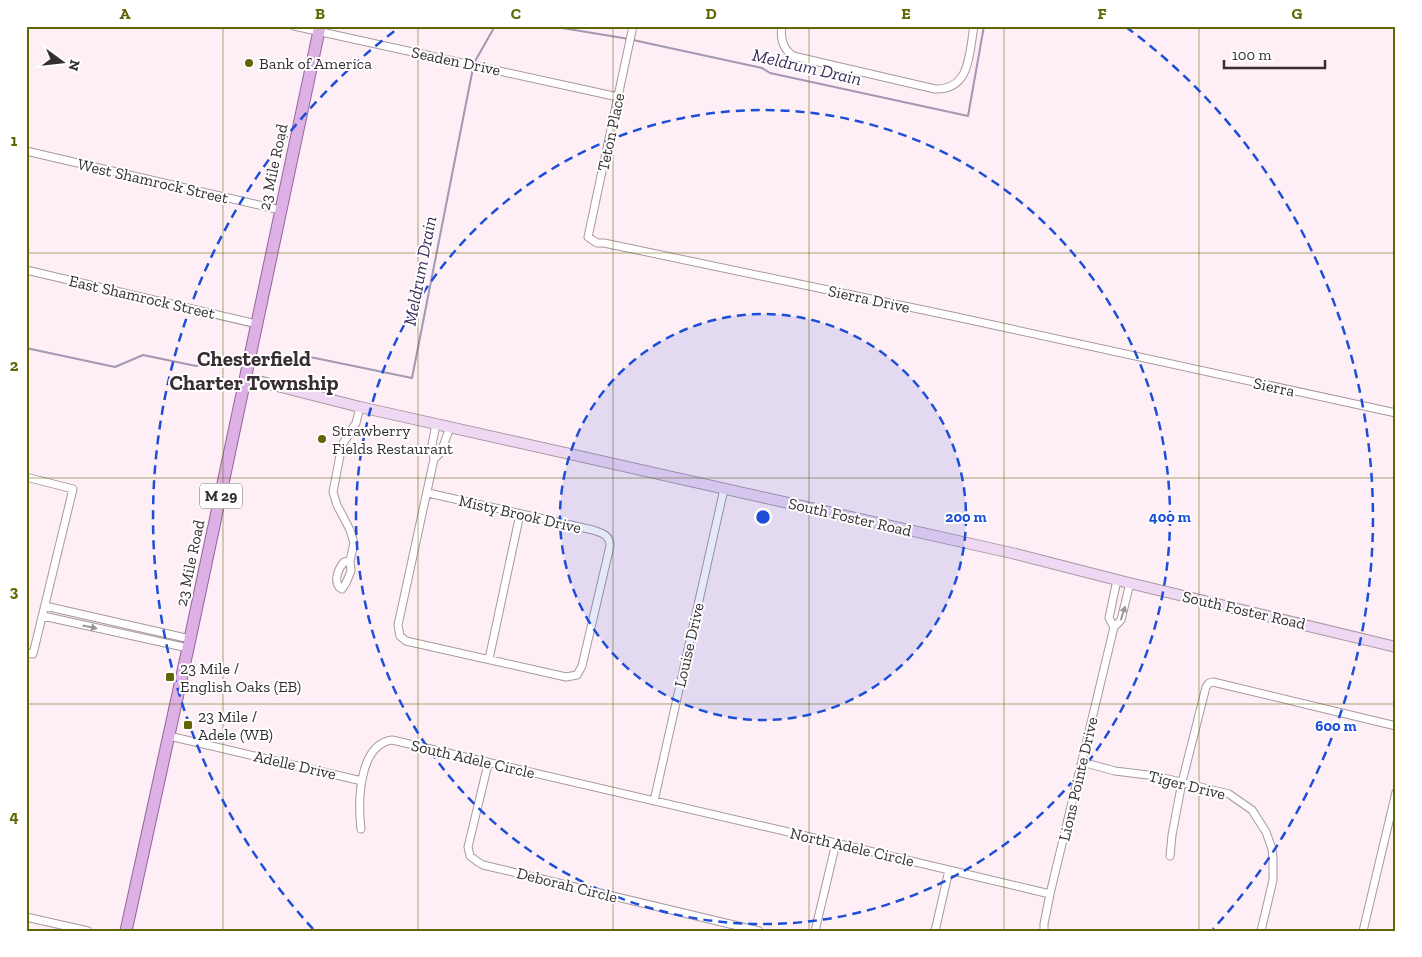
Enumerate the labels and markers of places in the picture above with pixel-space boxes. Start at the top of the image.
place label: Bank of America [259,54,372,73]
marker: Bank of America [243,57,255,69]
place label: Strawberry Fields Restaurant [332,421,453,458]
marker: Strawberry Fields Restaurant [316,433,328,445]
centre of rings [754,508,772,526]
place label: 23 Mile / English Oaks (EB) [180,659,301,696]
marker: 23 Mile / English Oaks (EB) [164,671,176,683]
place label: 23 Mile / Adele (WB) [198,707,273,744]
marker: 23 Mile / Adele (WB) [182,719,194,731]

